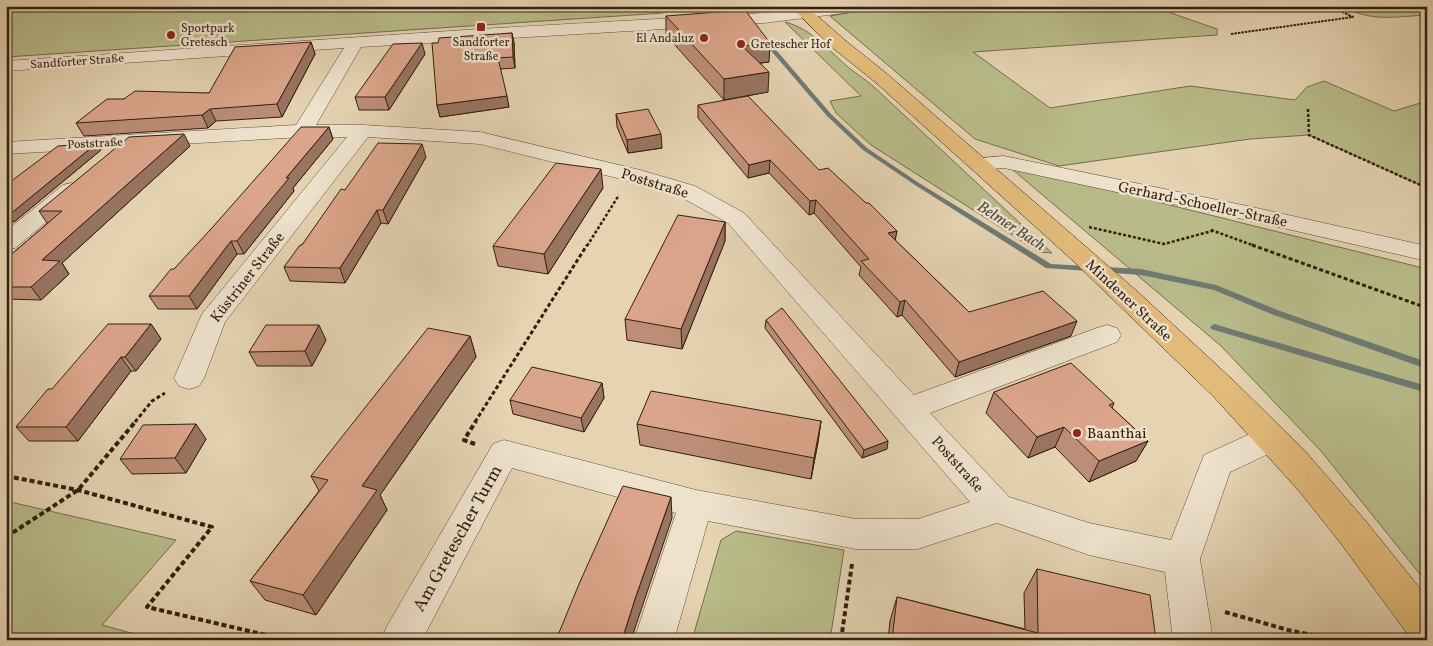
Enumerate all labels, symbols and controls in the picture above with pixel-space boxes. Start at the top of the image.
place label: Sportpark Gretesch [181,21,235,51]
marker: Sandforter Straße [475,21,487,33]
marker: Sportpark Gretesch [165,29,177,41]
place label: El Andaluz [636,31,694,47]
marker: El Andaluz [698,32,710,44]
place label: Sandforter Straße [453,35,509,65]
place label: Gretescher Hof [751,37,832,53]
marker: Gretescher Hof [735,38,747,50]
street label: Sandforter Straße [30,51,125,73]
street label: Poststraße [67,135,124,153]
street label: Poststraße [618,164,691,205]
street label: Gerhard-Schoeller-Straße [1116,177,1289,234]
water label: Belmer Bach [973,196,1049,257]
street label: Küstriner Straße [206,228,290,328]
street label: Mindener Straße [1080,255,1176,347]
place label: Baanthai [1087,424,1146,445]
marker: Baanthai [1071,427,1083,439]
street label: Poststraße [926,432,988,498]
street label: Am Gretescher Turm [407,461,509,617]

